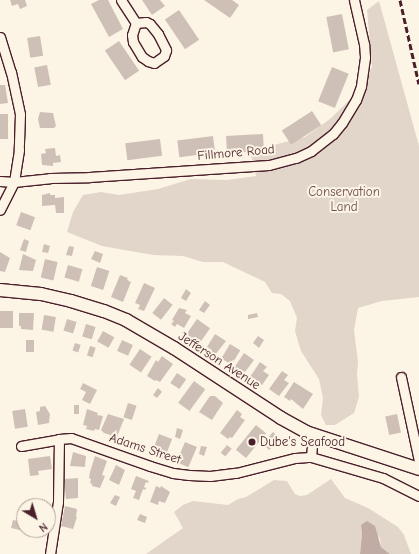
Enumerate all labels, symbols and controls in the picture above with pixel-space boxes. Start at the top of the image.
street label: Fillmore Road [197,142,275,164]
park label: Conservation Land [308,185,380,216]
street label: Jefferson Avenue [175,329,263,393]
street label: Adams Street [107,430,183,468]
place label: Dube's Seafood [260,434,345,450]
marker: Dube's Seafood [247,437,257,447]
north arrow [16,498,56,538]
text: N [36,520,50,534]

